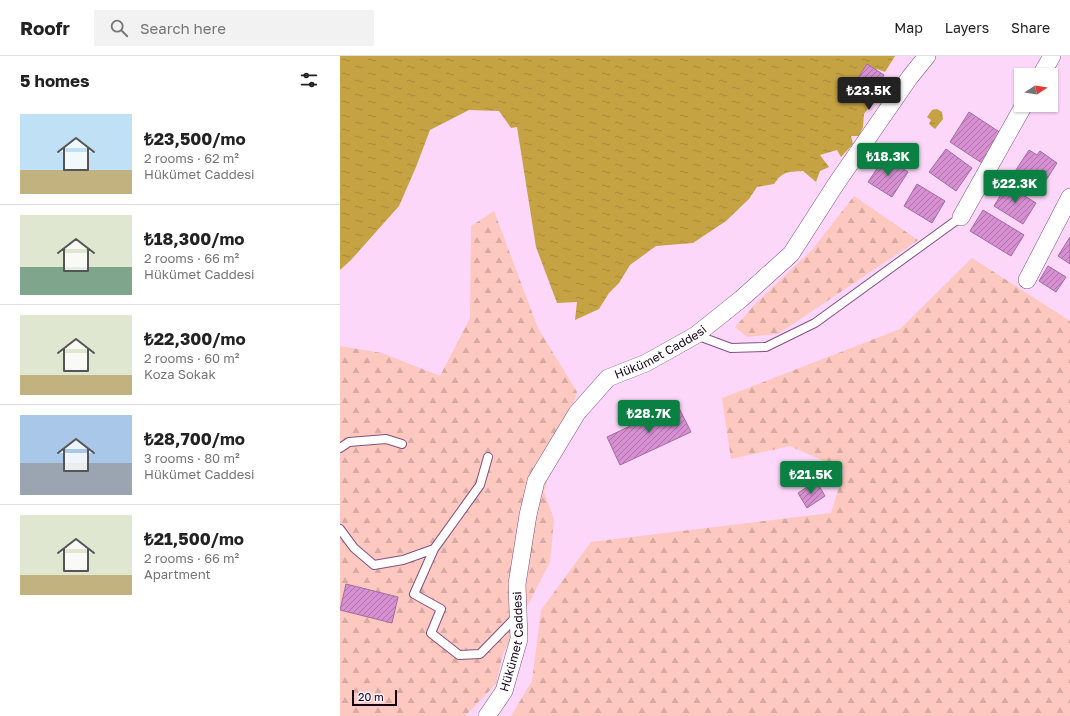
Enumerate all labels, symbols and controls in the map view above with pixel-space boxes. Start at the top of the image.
search box [94,10,374,46]
text: Roofr [20,16,70,39]
icon: search [108,17,130,39]
text: Search here [140,19,226,37]
text: Map [894,19,923,36]
text: Layers [945,19,989,36]
text: Share [1011,19,1050,36]
north arrow [1014,68,1058,112]
map controls [1014,68,1058,112]
icon: filters [298,69,320,91]
text: 5 homes [20,70,90,91]
pin: ₺23.5K [836,77,902,111]
text: ₺23.5K [847,82,891,98]
text: ₺23,500/mo [144,128,246,149]
icon: home [52,130,100,178]
pin: ₺18.3K [855,143,921,177]
text: ₺18.3K [866,148,910,164]
text: 2 rooms · 62 m² [144,150,239,166]
text: Hükümet Caddesi [144,166,255,182]
pin: ₺22.3K [982,170,1048,204]
text: ₺22.3K [993,175,1037,191]
text: ₺18,300/mo [144,228,245,249]
icon: home [52,231,100,279]
text: 2 rooms · 66 m² [144,250,239,266]
text: Hükümet Caddesi [144,266,255,282]
street label: Hükümet Caddesi [612,322,709,382]
text: ₺22,300/mo [144,328,246,349]
icon: home [52,331,100,379]
text: 2 rooms · 60 m² [144,350,240,366]
text: Koza Sokak [144,366,216,382]
pin: ₺28.7K [616,400,682,434]
text: ₺28.7K [627,405,671,421]
text: ₺28,700/mo [144,428,245,449]
icon: home [52,431,100,479]
text: 3 rooms · 80 m² [144,450,240,466]
pin: ₺21.5K [778,461,844,495]
text: Hükümet Caddesi [144,466,255,482]
text: ₺21.5K [789,466,833,482]
text: ₺21,500/mo [144,528,244,549]
icon: home [52,531,100,579]
text: 2 rooms · 66 m² [144,550,239,566]
text: Apartment [144,566,211,582]
street label: Hükümet Caddesi [496,591,526,693]
scale bar [352,688,397,707]
text: 20 m [358,690,384,703]

